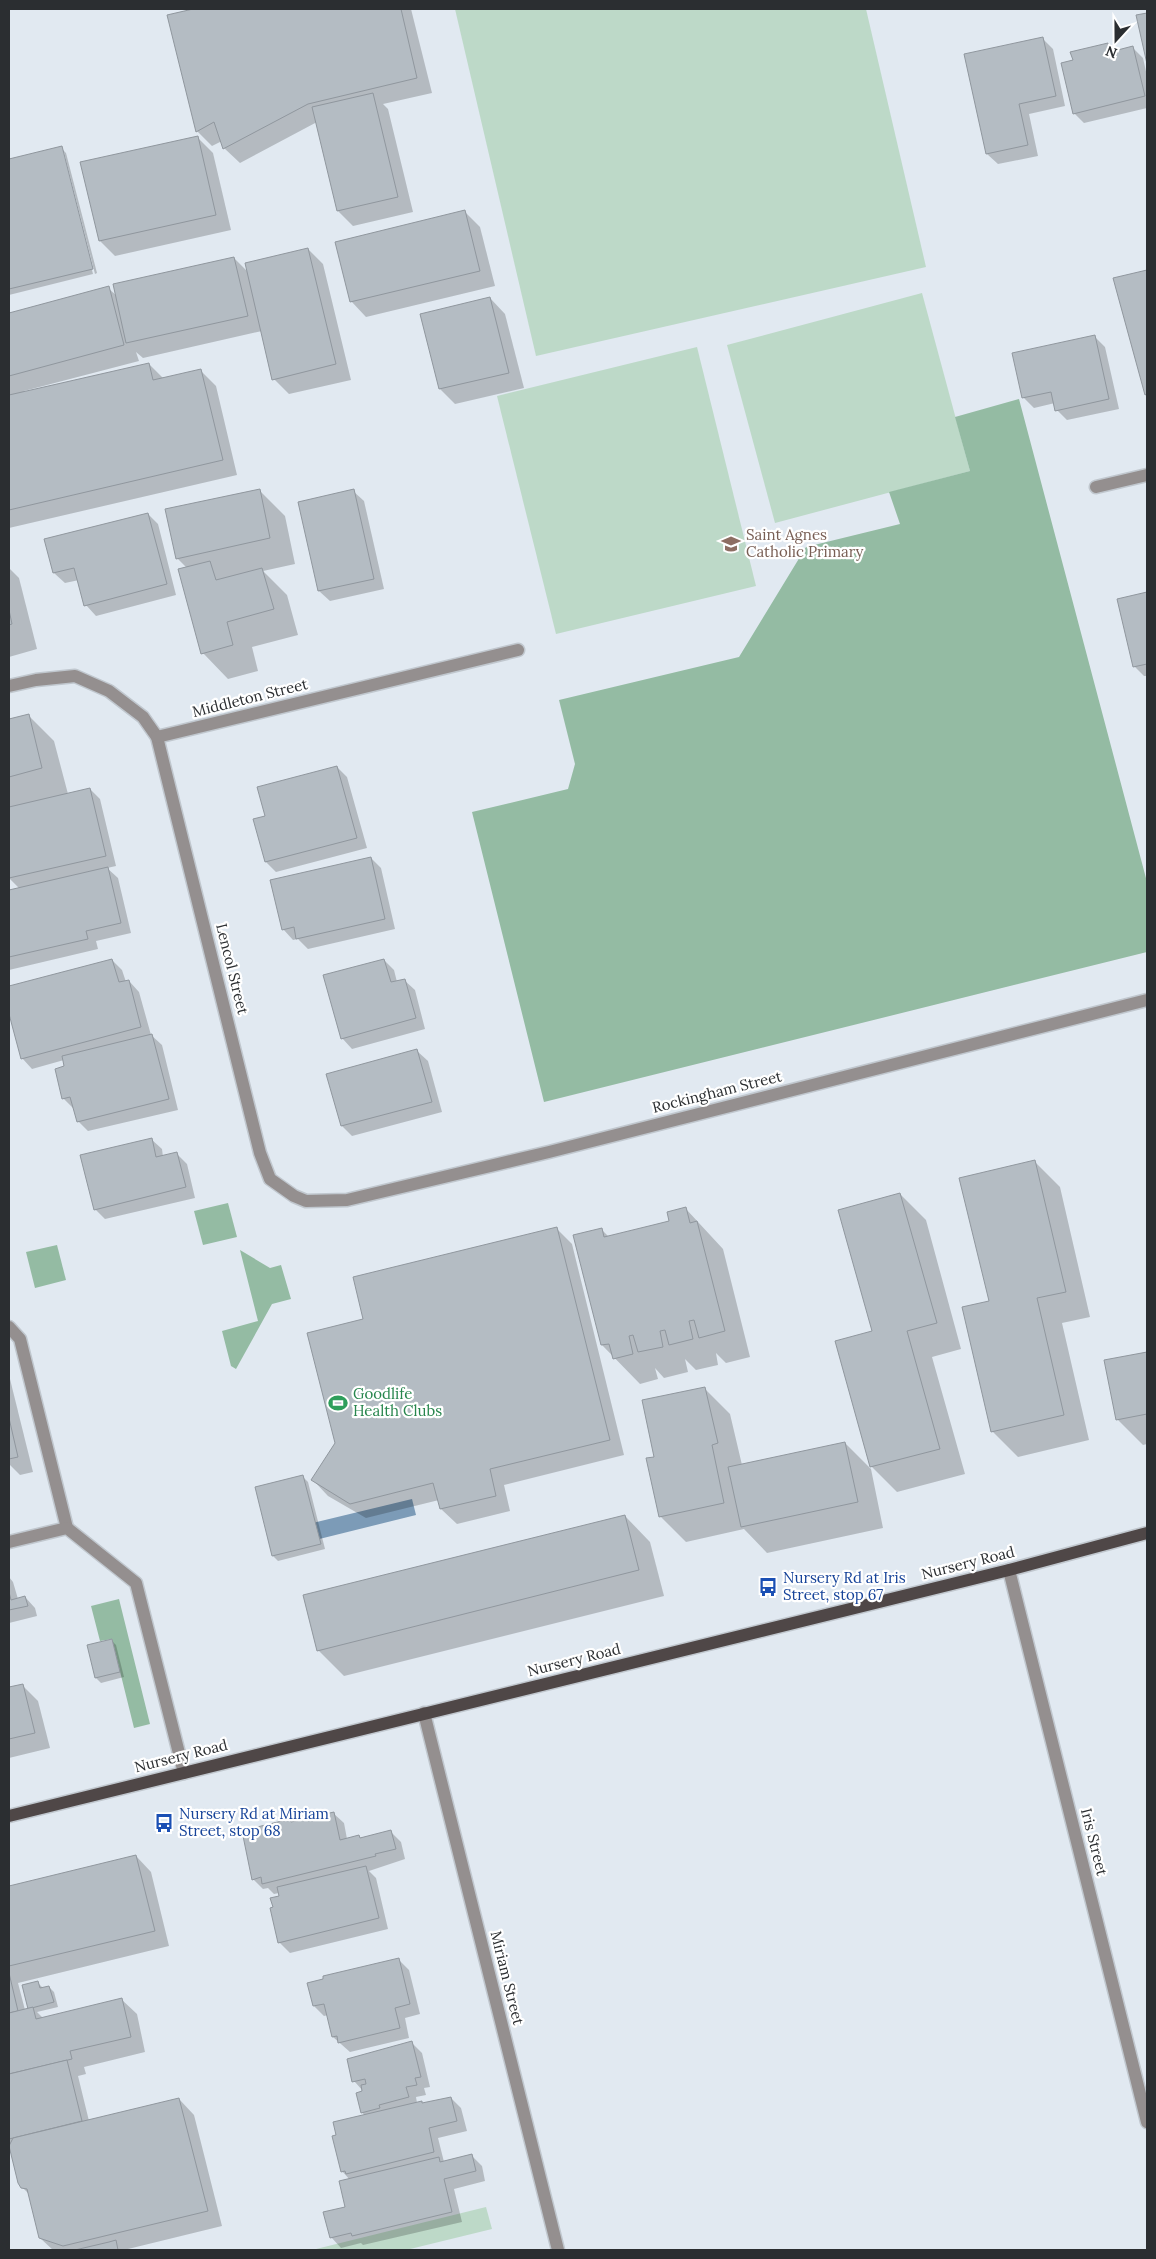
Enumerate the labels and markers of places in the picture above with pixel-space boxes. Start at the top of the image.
place label: Saint Agnes Catholic Primary [746,525,864,561]
school or university icon: Saint Agnes Catholic Primary [720,533,742,555]
place label: Goodlife Health Clubs [353,1384,442,1420]
sports icon: Goodlife Health Clubs [327,1392,349,1414]
place label: Nursery Rd at Iris Street, stop 67 [783,1568,906,1604]
bus stop icon: Nursery Rd at Iris Street, stop 67 [757,1576,779,1598]
place label: Nursery Rd at Miriam Street, stop 68 [179,1804,329,1840]
bus stop icon: Nursery Rd at Miriam Street, stop 68 [153,1812,175,1834]

